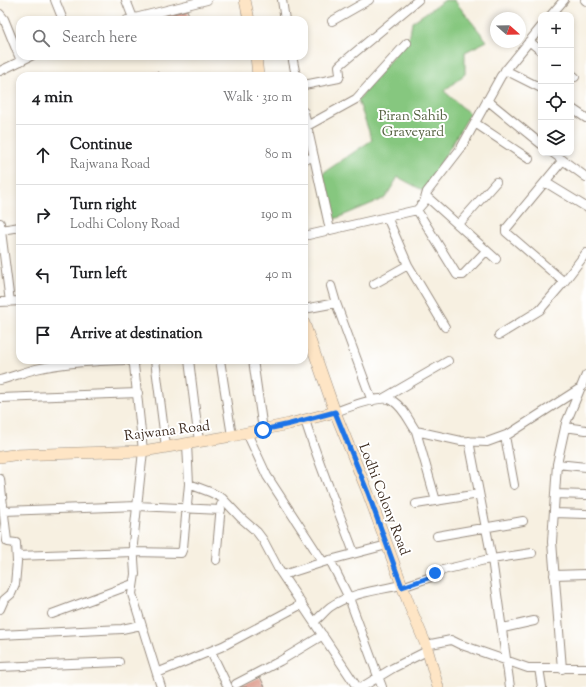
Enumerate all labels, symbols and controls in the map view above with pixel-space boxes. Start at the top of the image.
north arrow [490,12,526,48]
map controls [538,12,574,156]
button: + [538,12,574,48]
search box [16,16,308,60]
icon: search [30,27,52,49]
text: Search here [62,28,137,49]
button: − [538,48,574,84]
button: locate [538,84,574,120]
text: 4 min [32,86,73,110]
text: Walk · 310 m [223,89,292,107]
park label: Piran Sahib Graveyard [378,107,448,143]
button: layers [538,120,574,156]
text: Continue [70,135,132,156]
icon: ahead [32,144,54,166]
text: 80 m [265,146,292,164]
text: Rajwana Road [70,156,150,174]
text: Turn right [70,195,136,216]
icon: right [32,204,54,226]
text: 190 m [261,206,292,224]
text: Lodhi Colony Road [70,216,180,234]
icon: left [32,264,54,286]
text: Turn left [70,264,127,285]
text: 40 m [265,266,292,284]
icon: arrive [32,324,54,346]
text: Arrive at destination [70,324,203,345]
street label: Rajwana Road [123,417,211,447]
route start [254,421,272,439]
street label: Lodhi Colony Road [353,441,414,559]
route end [426,564,444,582]

